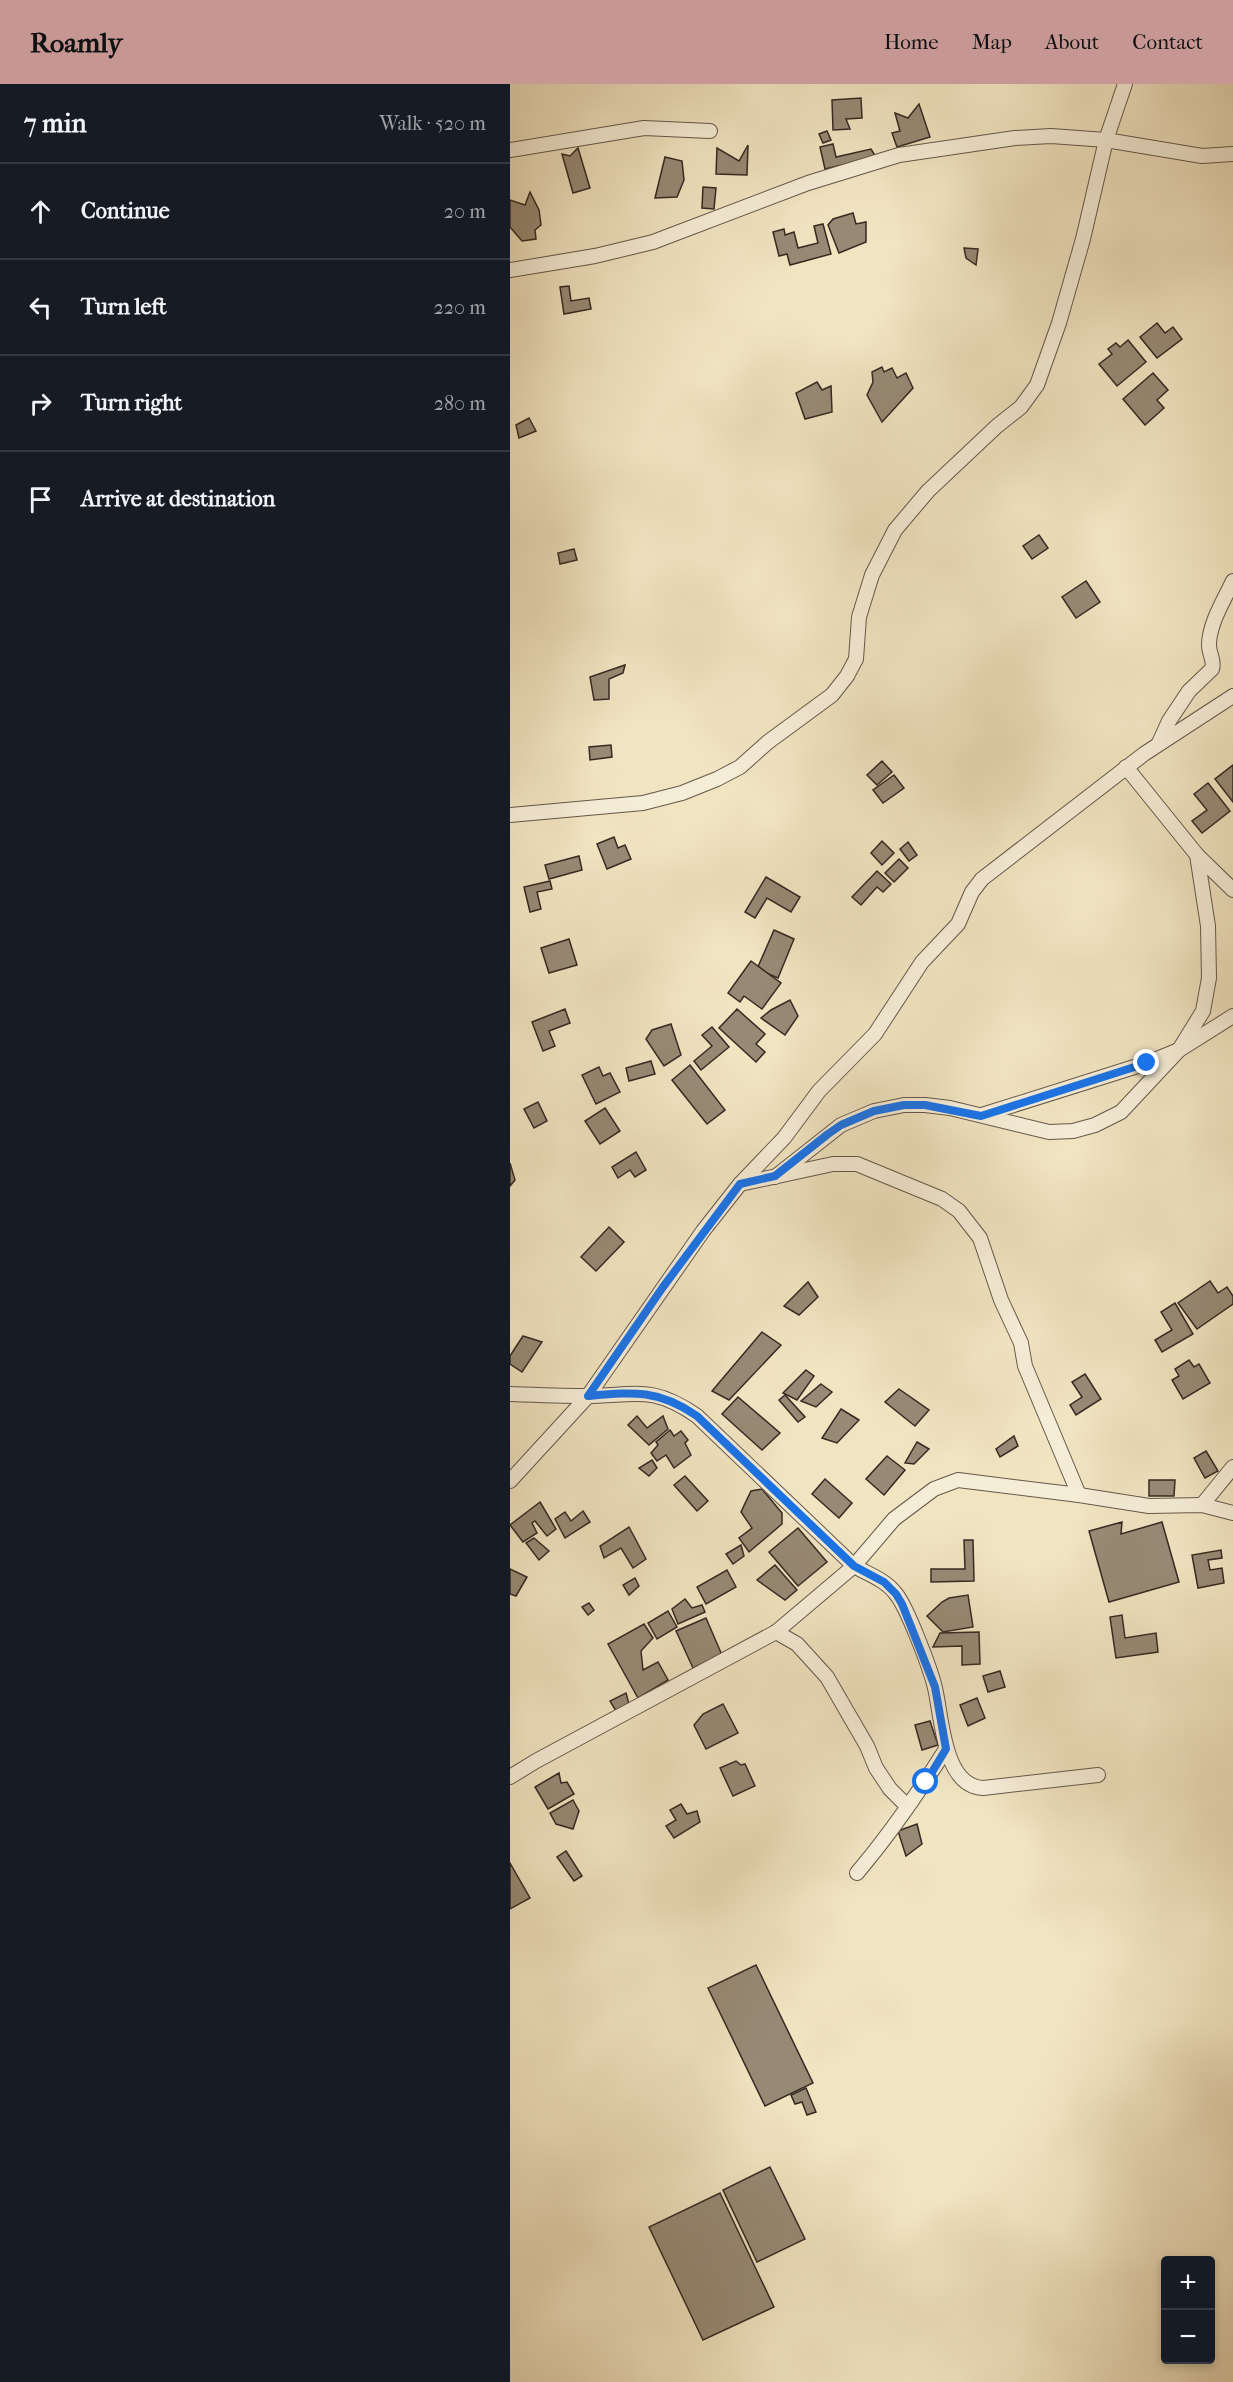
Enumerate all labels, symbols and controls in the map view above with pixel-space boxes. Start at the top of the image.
text: Roamly [30,26,122,59]
text: Home [884,30,939,54]
text: Map [972,30,1012,54]
text: About [1045,30,1099,54]
text: Contact [1132,30,1203,54]
text: 7 min [24,108,87,139]
text: Walk · 520 m [379,112,486,135]
icon: ahead [24,195,57,228]
text: Continue [81,198,170,224]
text: 20 m [444,200,486,223]
icon: left [24,291,57,324]
text: Turn left [81,294,167,320]
text: 220 m [433,296,486,319]
icon: right [24,387,57,420]
text: Turn right [81,390,182,416]
text: 280 m [434,392,486,415]
icon: arrive [24,483,57,516]
text: Arrive at destination [81,486,275,512]
route end [1133,1049,1159,1075]
route start [912,1768,938,1794]
map controls [1161,2256,1215,2364]
button: + [1161,2256,1215,2310]
button: − [1161,2310,1215,2364]

